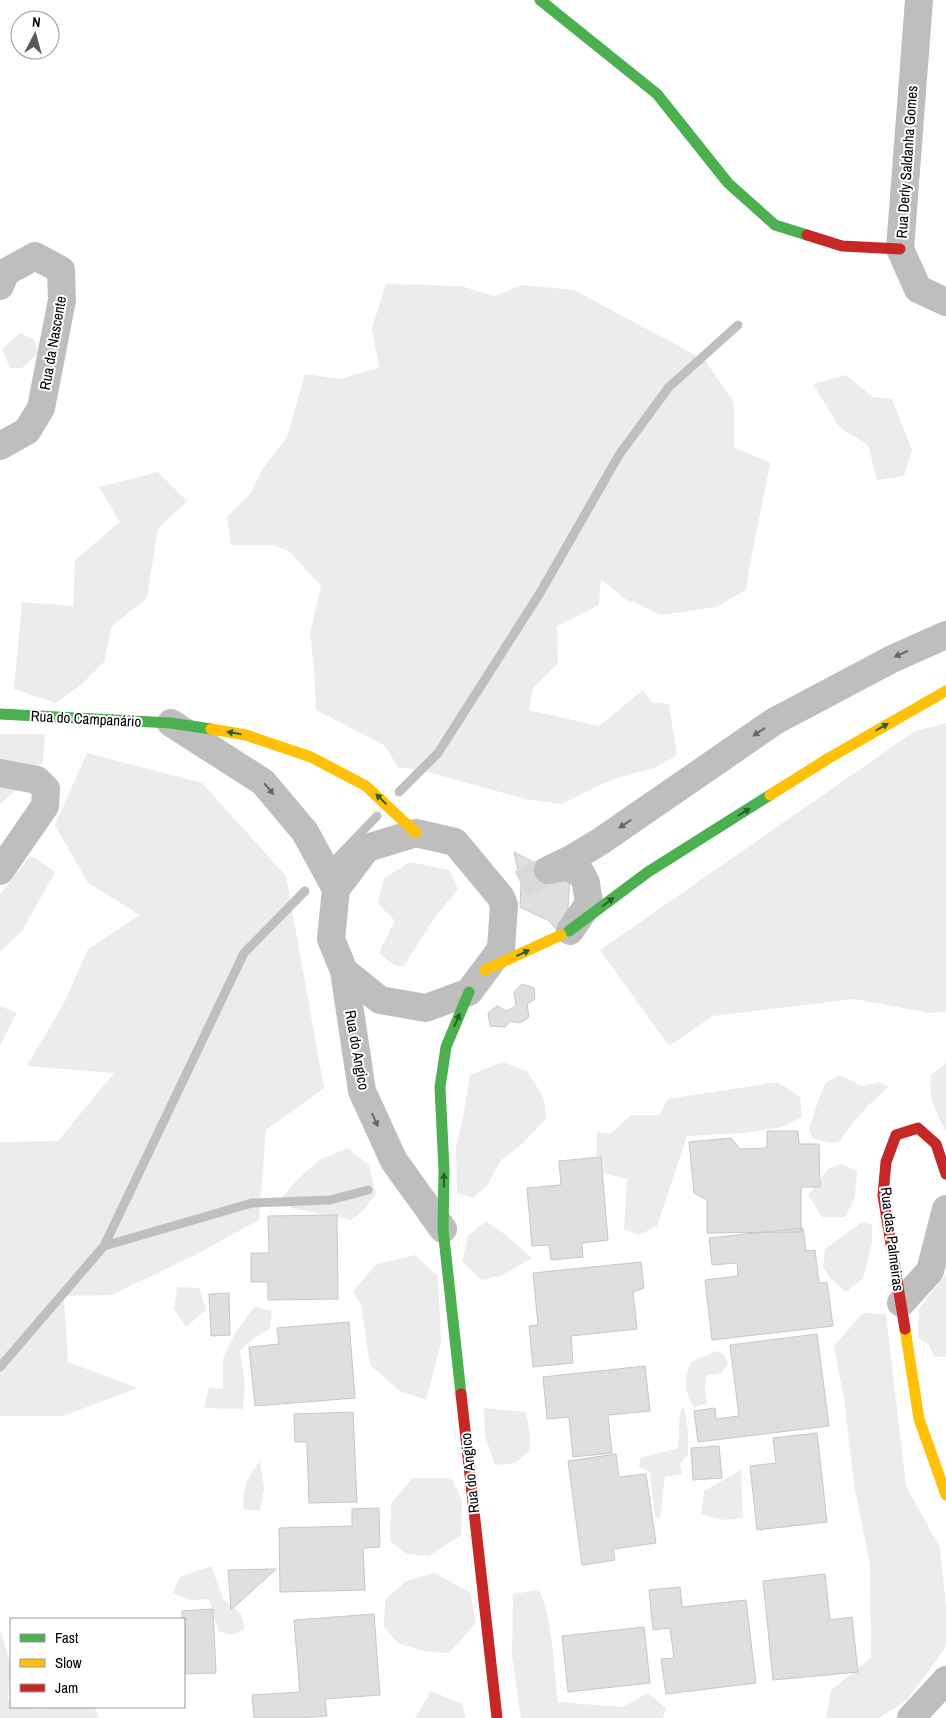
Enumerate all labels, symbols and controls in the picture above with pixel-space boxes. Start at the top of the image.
north arrow [10,10,60,60]
text: N [31,13,41,31]
street label: Rua Derly Saldanha Gomes [891,85,922,239]
street label: Rua da Nascente [34,294,71,392]
one-way arrow [894,651,908,659]
street label: Rua do Campanário [30,705,142,732]
one-way arrow [876,723,889,732]
one-way arrow [752,727,766,737]
one-way arrow [226,729,242,737]
one-way arrow [264,783,275,796]
one-way arrow [375,794,387,806]
one-way arrow [737,807,750,817]
one-way arrow [618,819,632,829]
one-way arrow [601,897,615,907]
one-way arrow [516,948,530,956]
street label: Rua do Angico [340,1008,375,1092]
one-way arrow [453,1013,461,1027]
one-way arrow [372,1113,380,1127]
one-way arrow [440,1172,448,1188]
street label: Rua das Palmeiras [876,1186,909,1292]
street label: Rua do Angico [455,1432,484,1514]
legend [10,1618,185,1708]
text: Fast [55,1627,79,1648]
text: Slow [55,1652,82,1673]
text: Jam [55,1677,78,1698]

